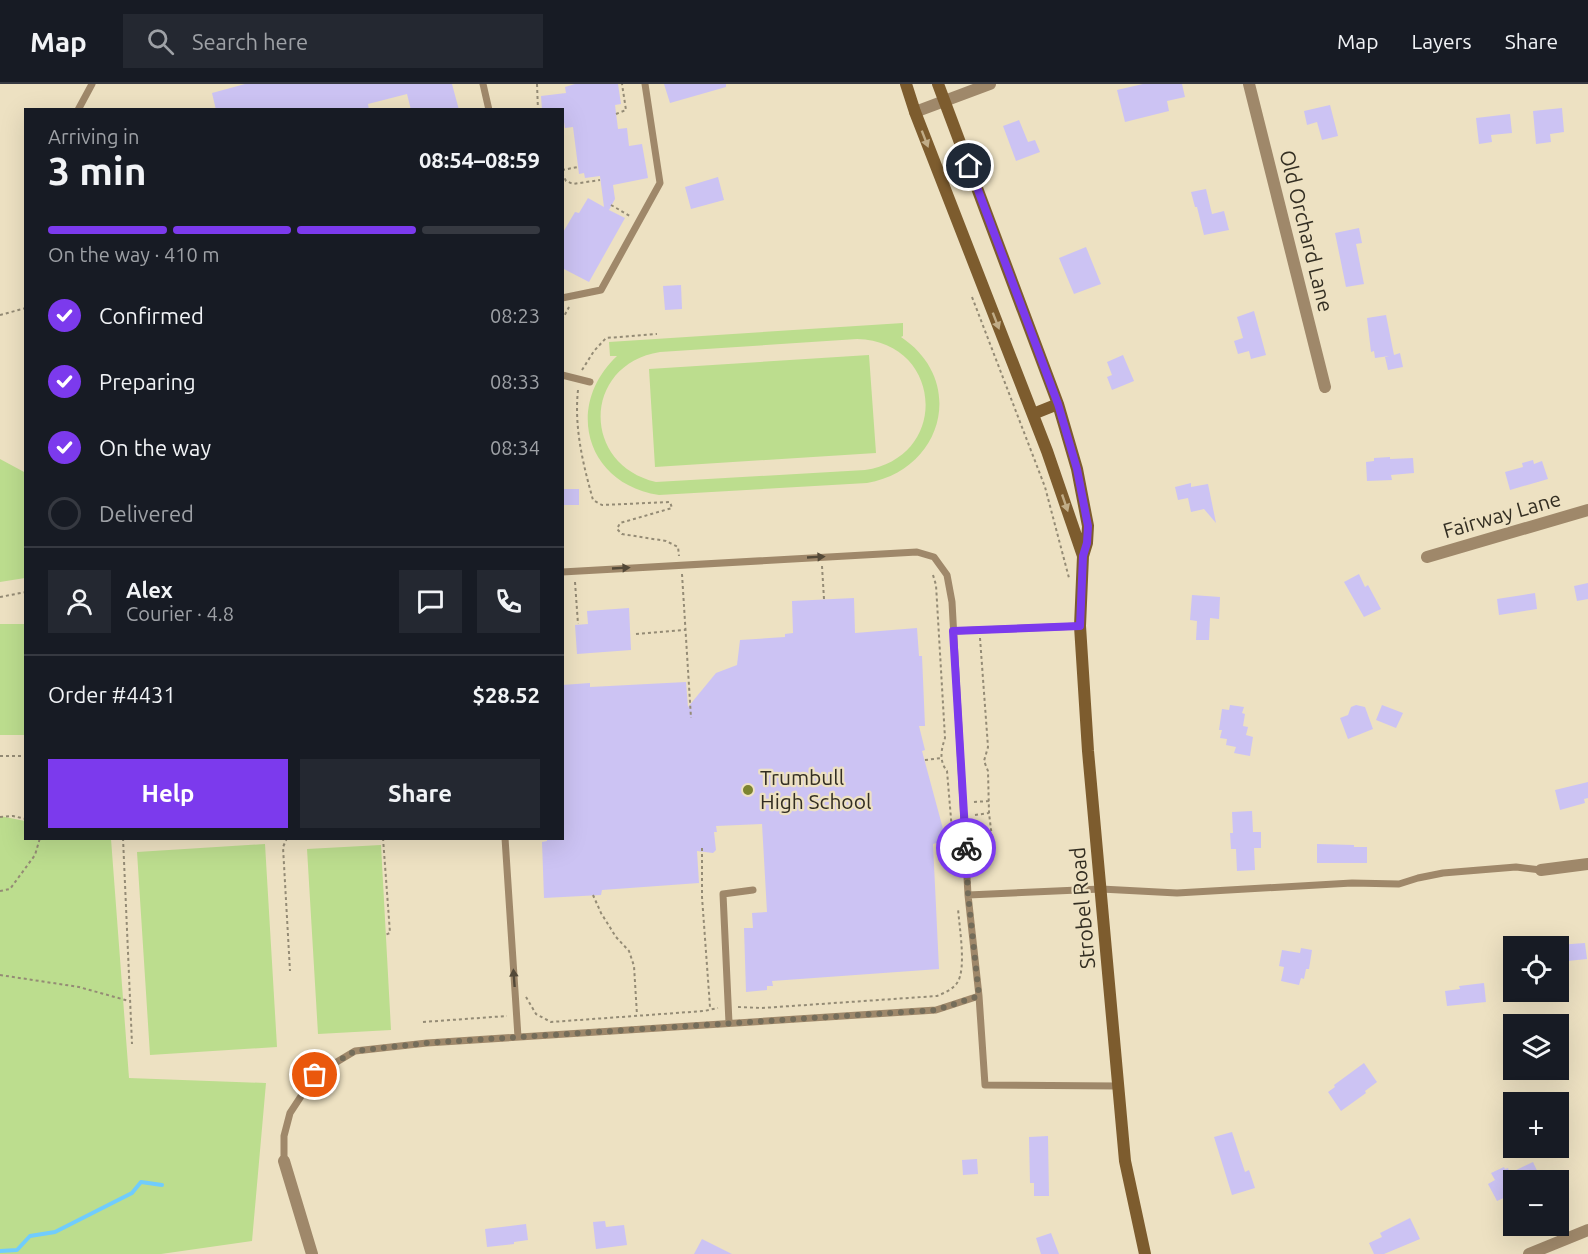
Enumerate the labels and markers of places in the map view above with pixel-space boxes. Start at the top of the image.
pin [943,140,994,191]
place label: Trumbull High School [760,765,871,813]
marker: Trumbull High School [741,783,755,797]
pin [289,1049,340,1100]

